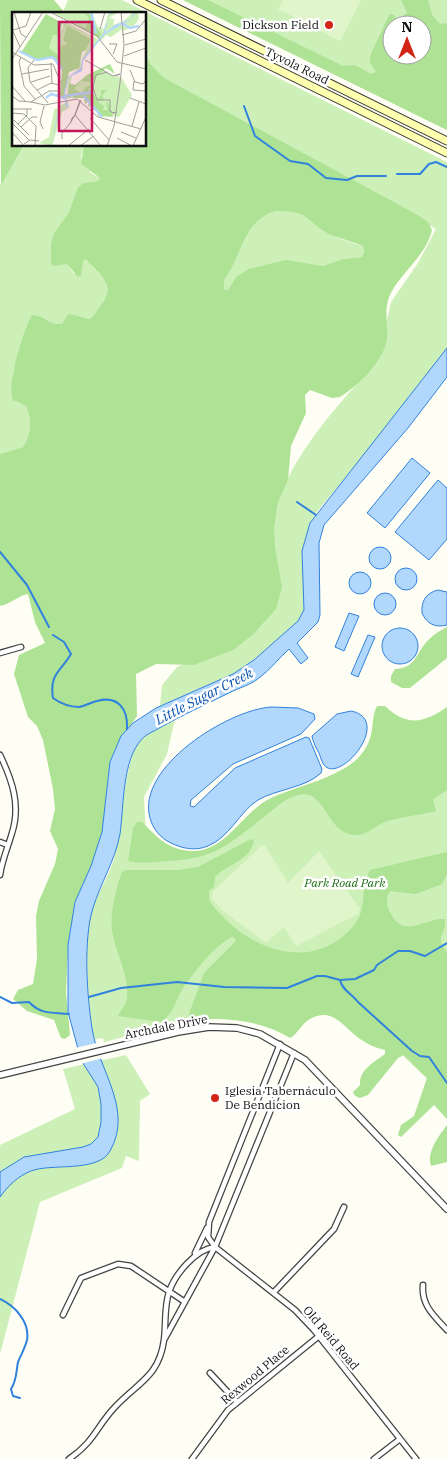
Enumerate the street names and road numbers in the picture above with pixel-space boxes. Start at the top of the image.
street label: Tyvola Road [263,44,332,87]
street label: Archdale Drive [123,1011,209,1042]
street label: Old Reid Road [300,1303,363,1373]
street label: Rexwood Place [218,1342,292,1407]

